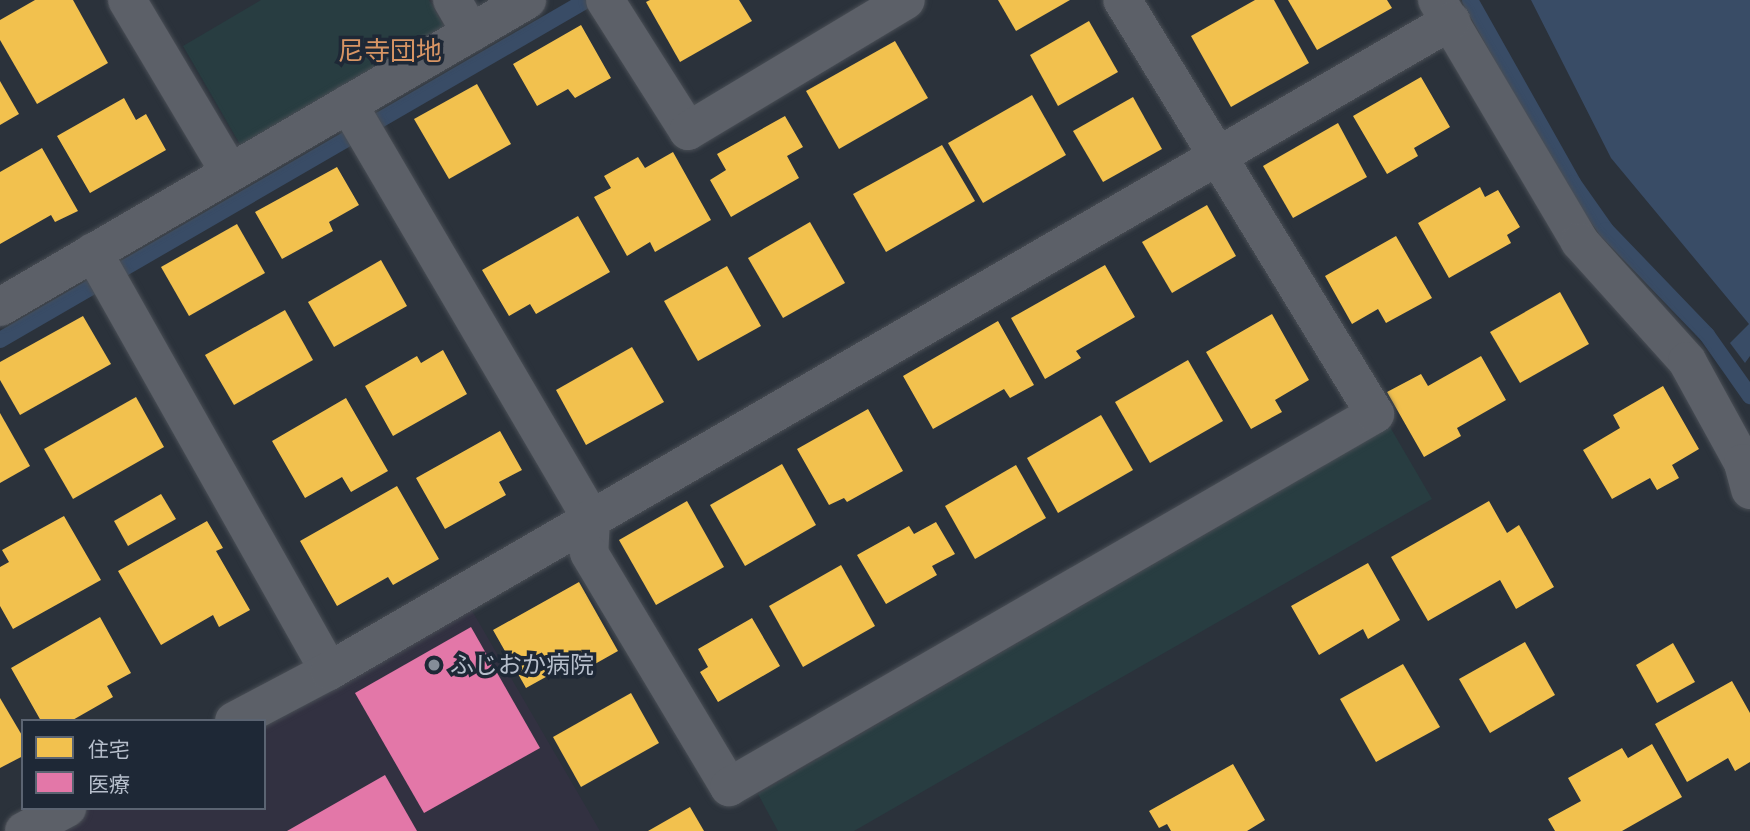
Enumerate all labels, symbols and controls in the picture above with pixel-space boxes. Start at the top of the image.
district label: 尼寺団地 [338,35,442,67]
place label: ふじおか病院 [450,651,594,679]
marker: ふじおか病院 [424,655,444,675]
legend [21,719,266,810]
text: 住宅 [88,736,130,762]
text: 医療 [88,771,130,797]

